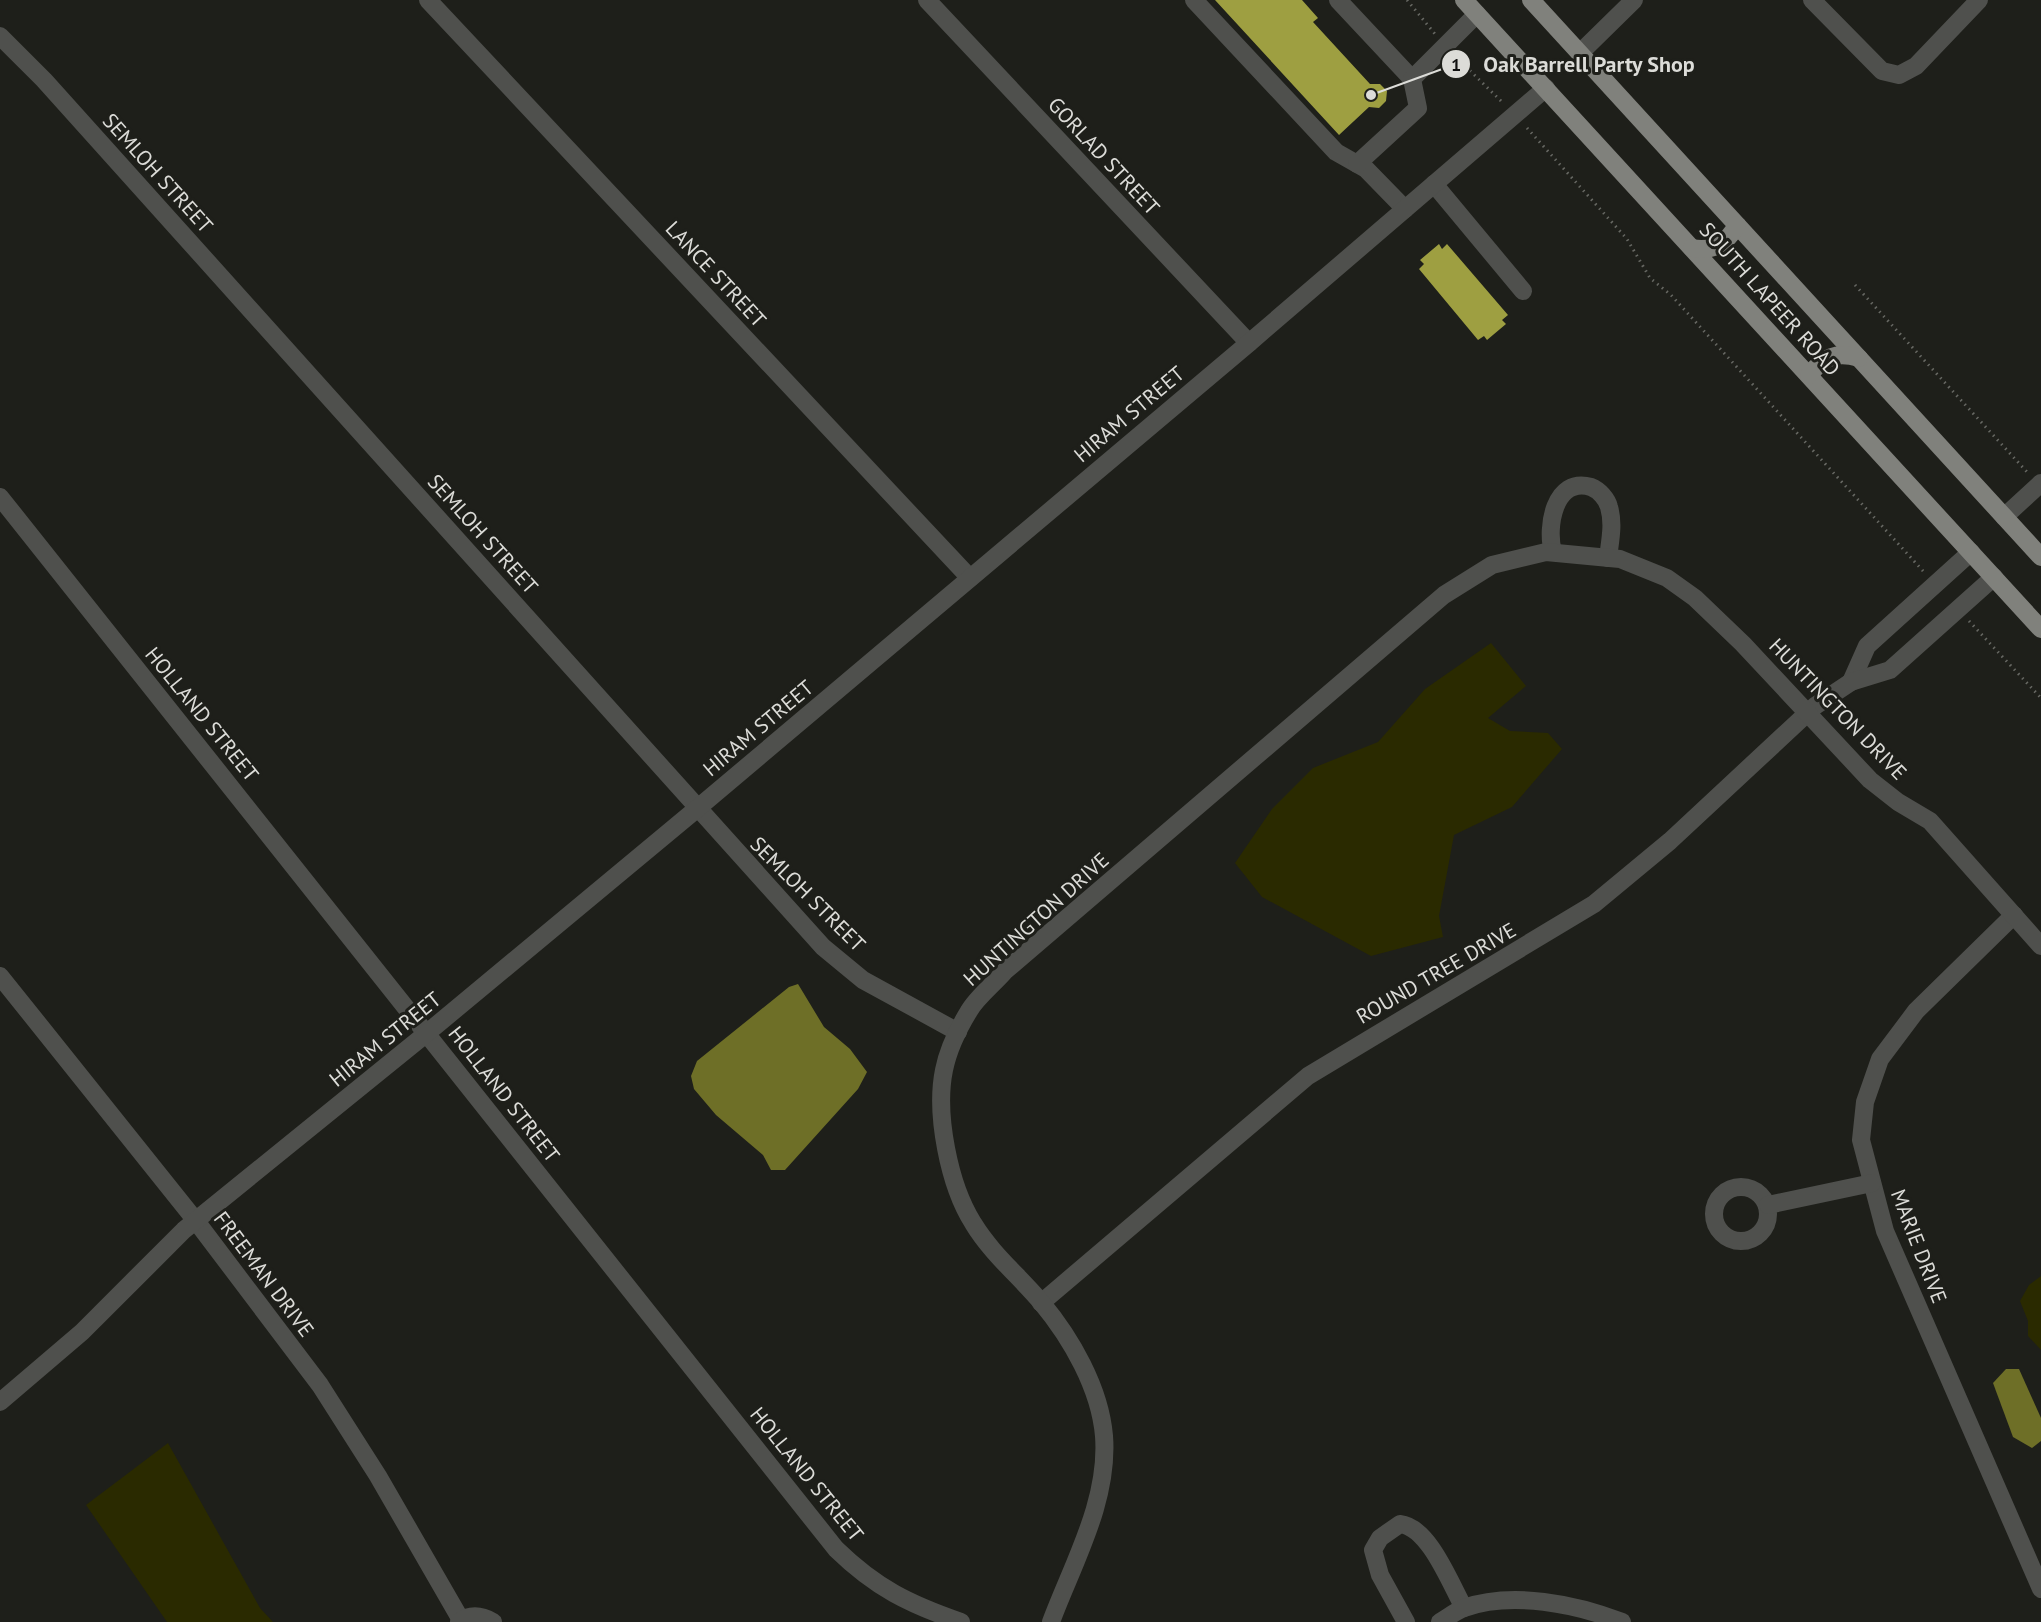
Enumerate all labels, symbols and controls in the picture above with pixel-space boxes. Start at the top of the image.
callout: Oak Barrell Party Shop [1441,44,1707,84]
text: Oak Barrell Party Shop [1483,50,1695,78]
text: 1 [1451,53,1461,76]
street label: GORLAD STREET [1042,91,1166,221]
street label: SEMLOH STREET [97,107,219,239]
street label: LANCE STREET [660,215,772,333]
street label: SOUTH LAPEER ROAD [1694,217,1846,381]
street label: HIRAM STREET [1068,360,1190,468]
street label: SEMLOH STREET [422,468,544,600]
street label: HUNTINGTON DRIVE [1763,632,1913,786]
street label: HOLLAND STREET [139,641,265,787]
street label: HIRAM STREET [697,674,819,782]
street label: SEMLOH STREET [745,831,872,958]
street label: HUNTINGTON DRIVE [957,846,1115,992]
street label: ROUND TREE DRIVE [1351,916,1521,1030]
street label: HIRAM STREET [324,985,447,1092]
street label: HOLLAND STREET [442,1020,566,1168]
street label: MARIE DRIVE [1885,1185,1953,1307]
street label: FREEMAN DRIVE [208,1206,320,1342]
street label: HOLLAND STREET [744,1401,870,1547]

